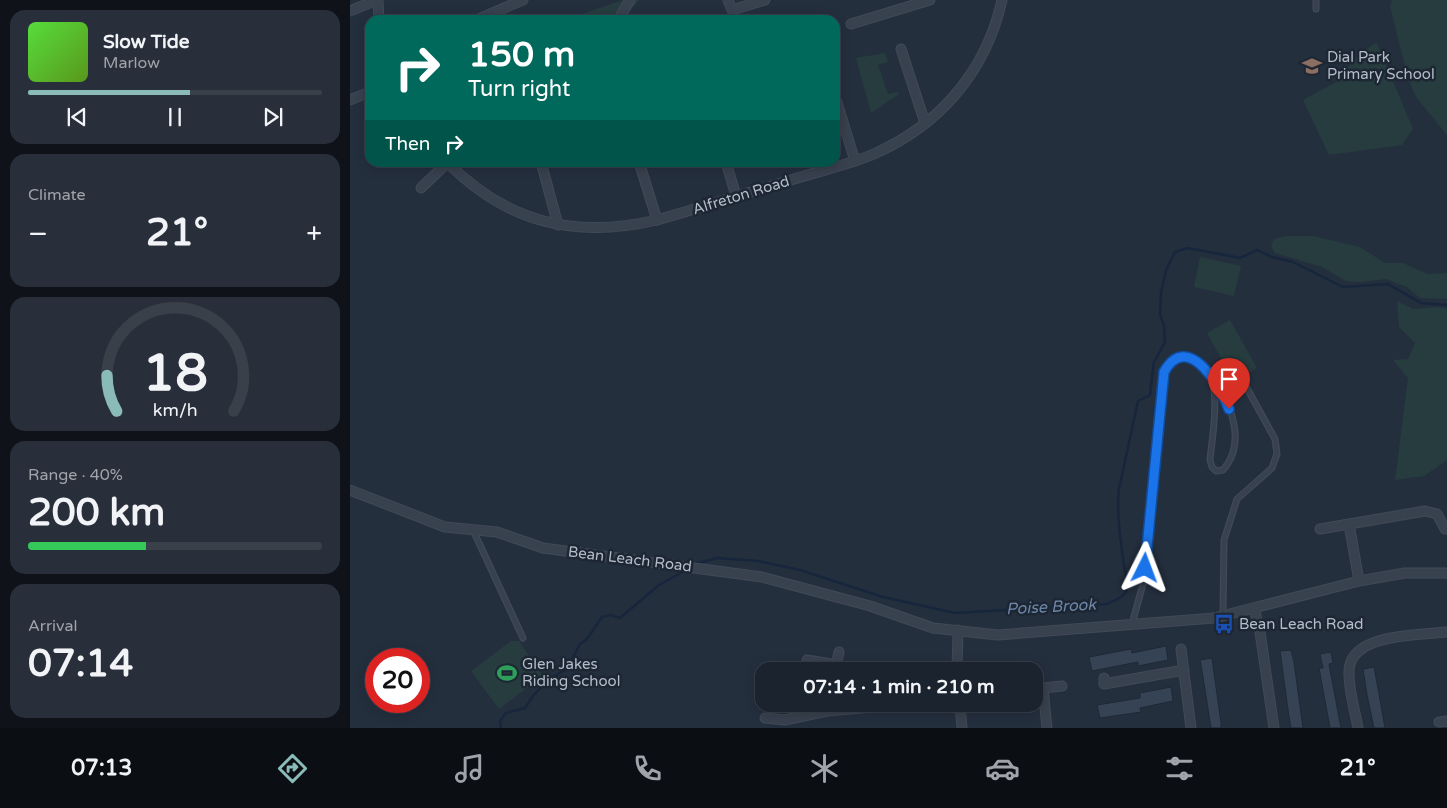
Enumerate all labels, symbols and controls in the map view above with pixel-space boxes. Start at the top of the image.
text: Slow Tide [103,31,190,53]
text: 150 m [468,34,575,76]
icon: right [385,35,450,100]
place label: Dial Park Primary School [1327,48,1435,83]
text: Marlow [103,53,160,73]
school or university icon: Dial Park Primary School [1301,55,1323,77]
text: Turn right [468,76,570,102]
icon: previous [63,103,91,131]
icon: pause [161,103,189,131]
icon: next [259,103,287,131]
icon: right [440,130,468,158]
text: Then [385,133,430,155]
street label: Alfreton Road [691,172,791,218]
text: Climate [28,185,86,205]
text: 21° [146,210,208,256]
text: − [28,217,48,251]
text: + [306,217,322,251]
text: 18 [142,342,208,405]
pin [1208,358,1250,409]
icon: arrive [1215,365,1243,393]
text: km/h [153,400,197,421]
text: Range · 40% [28,465,123,485]
text: 200 km [28,490,165,536]
position arrow [1118,541,1170,593]
street label: Bean Leach Road [567,542,693,576]
water label: Poise Brook [1005,595,1098,619]
bus stop icon: Bean Leach Road [1213,613,1235,635]
place label: Bean Leach Road [1239,615,1364,633]
text: Arrival [28,616,77,636]
text: 07:14 [28,641,133,687]
speed limit sign: 20 [365,648,430,713]
place label: Glen Jakes Riding School [522,655,620,690]
sports icon: Glen Jakes Riding School [496,662,518,684]
text: 07:14 · 1 min · 210 m [803,676,995,698]
icon: directions [275,751,310,786]
icon: music [452,751,487,786]
icon: phone [630,751,665,786]
icon: climate [807,751,842,786]
icon: car [985,751,1020,786]
icon: filters [1162,751,1197,786]
text: 07:13 [71,755,132,781]
text: 21° [1340,755,1376,781]

